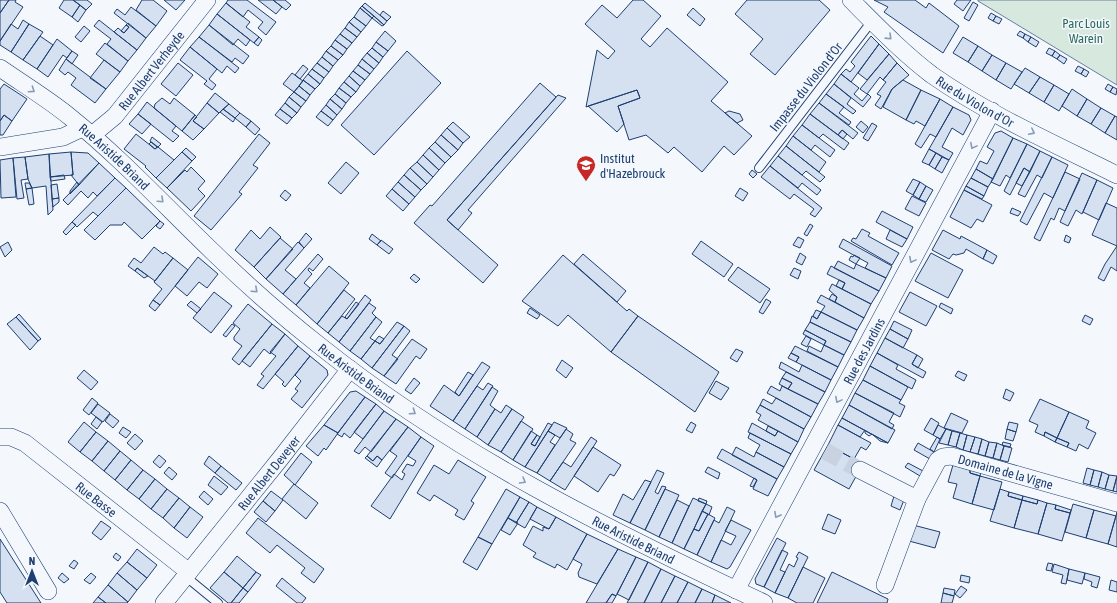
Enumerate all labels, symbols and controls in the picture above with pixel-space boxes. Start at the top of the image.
park label: Parc Louis Warein [1062,16,1110,46]
street label: Rue Albert Verheyde [115,28,187,113]
one-way arrow [884,32,892,40]
street label: Impasse du Violon d'Or [767,39,845,134]
street label: Rue du Violon d'Or [933,73,1016,130]
one-way arrow [28,85,35,92]
street label: Rue Aristide Briand [76,120,153,193]
one-way arrow [1027,127,1035,135]
one-way arrow [971,142,978,149]
place label: Institut d'Hazebrouck [600,151,666,181]
school or university icon: Institut d'Hazebrouck [575,154,597,182]
one-way arrow [156,196,164,203]
one-way arrow [909,256,917,263]
one-way arrow [250,285,258,293]
street label: Rue des Jardins [840,315,888,387]
street label: Rue Aristide Briand [315,340,397,406]
one-way arrow [835,396,843,403]
one-way arrow [409,407,416,415]
street label: Rue Albert Deveyer [234,433,303,513]
street label: Domaine de la Vigne [956,451,1055,492]
one-way arrow [519,477,526,484]
street label: Rue Basse [73,478,120,520]
one-way arrow [774,510,781,518]
street label: Rue Aristide Briand [590,513,677,567]
north arrow [12,551,52,591]
text: N [29,555,35,567]

